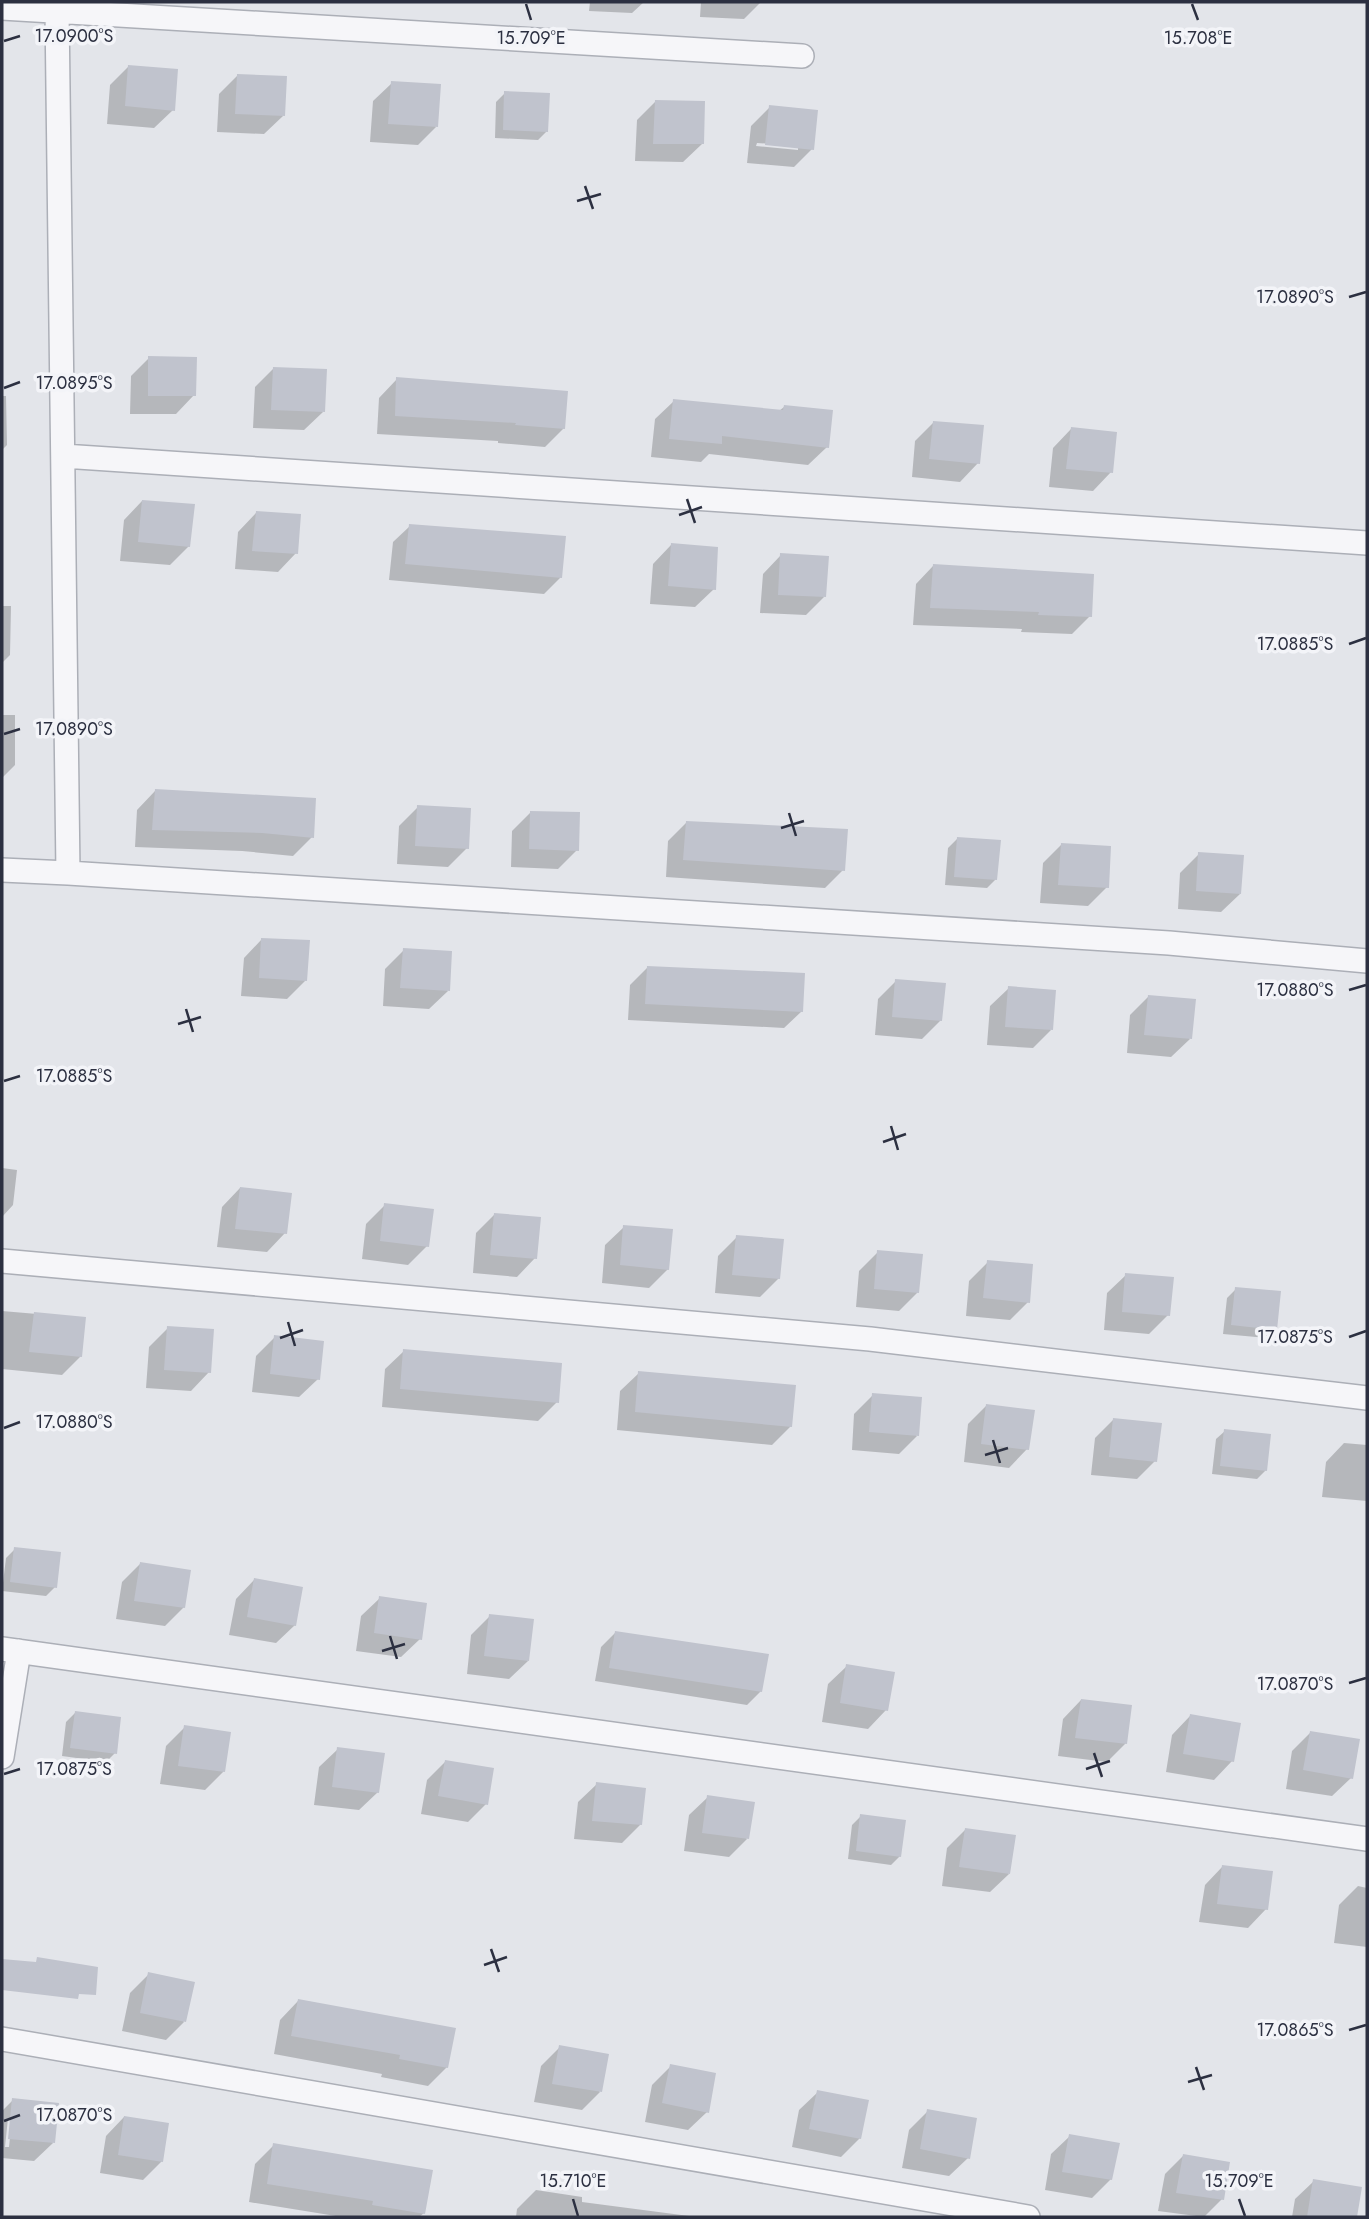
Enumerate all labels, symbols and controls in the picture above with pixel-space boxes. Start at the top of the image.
text: 17.0900°S [35,23,114,49]
text: 15.709°E [496,25,566,51]
text: 15.708°E [1164,25,1232,51]
text: 17.0890°S [1256,284,1334,310]
text: 17.0895°S [35,370,113,396]
text: 17.0885°S [1257,631,1333,657]
text: 17.0890°S [35,716,113,742]
text: 17.0880°S [1256,977,1334,1003]
text: 17.0885°S [36,1063,112,1089]
text: 17.0875°S [1257,1324,1333,1350]
text: 17.0880°S [35,1409,113,1435]
text: 17.0870°S [1257,1671,1333,1697]
text: 17.0875°S [36,1756,112,1782]
text: 17.0865°S [1256,2017,1334,2043]
text: 17.0870°S [36,2102,112,2128]
text: 15.710°E [540,2168,606,2194]
text: 15.709°E [1204,2168,1274,2194]

